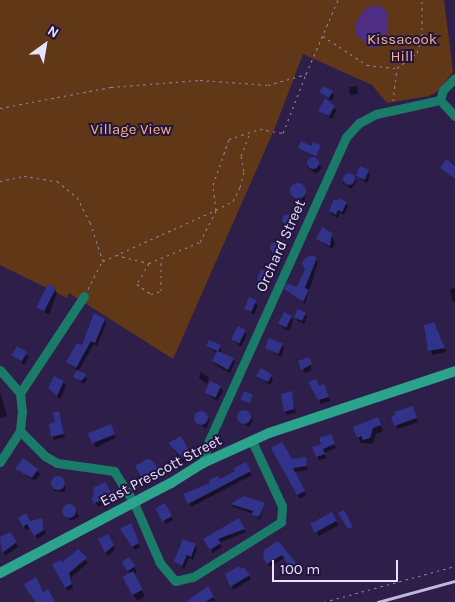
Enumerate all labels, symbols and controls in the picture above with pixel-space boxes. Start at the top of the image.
north arrow [20,20,70,70]
text: N [44,22,62,42]
park label: Kissacook Hill [367,30,437,65]
park label: Village View [91,121,171,139]
street label: Orchard Street [253,197,309,295]
street label: East Prescott Street [97,431,225,511]
scale bar [275,550,401,582]
text: 100 m [280,560,320,578]

